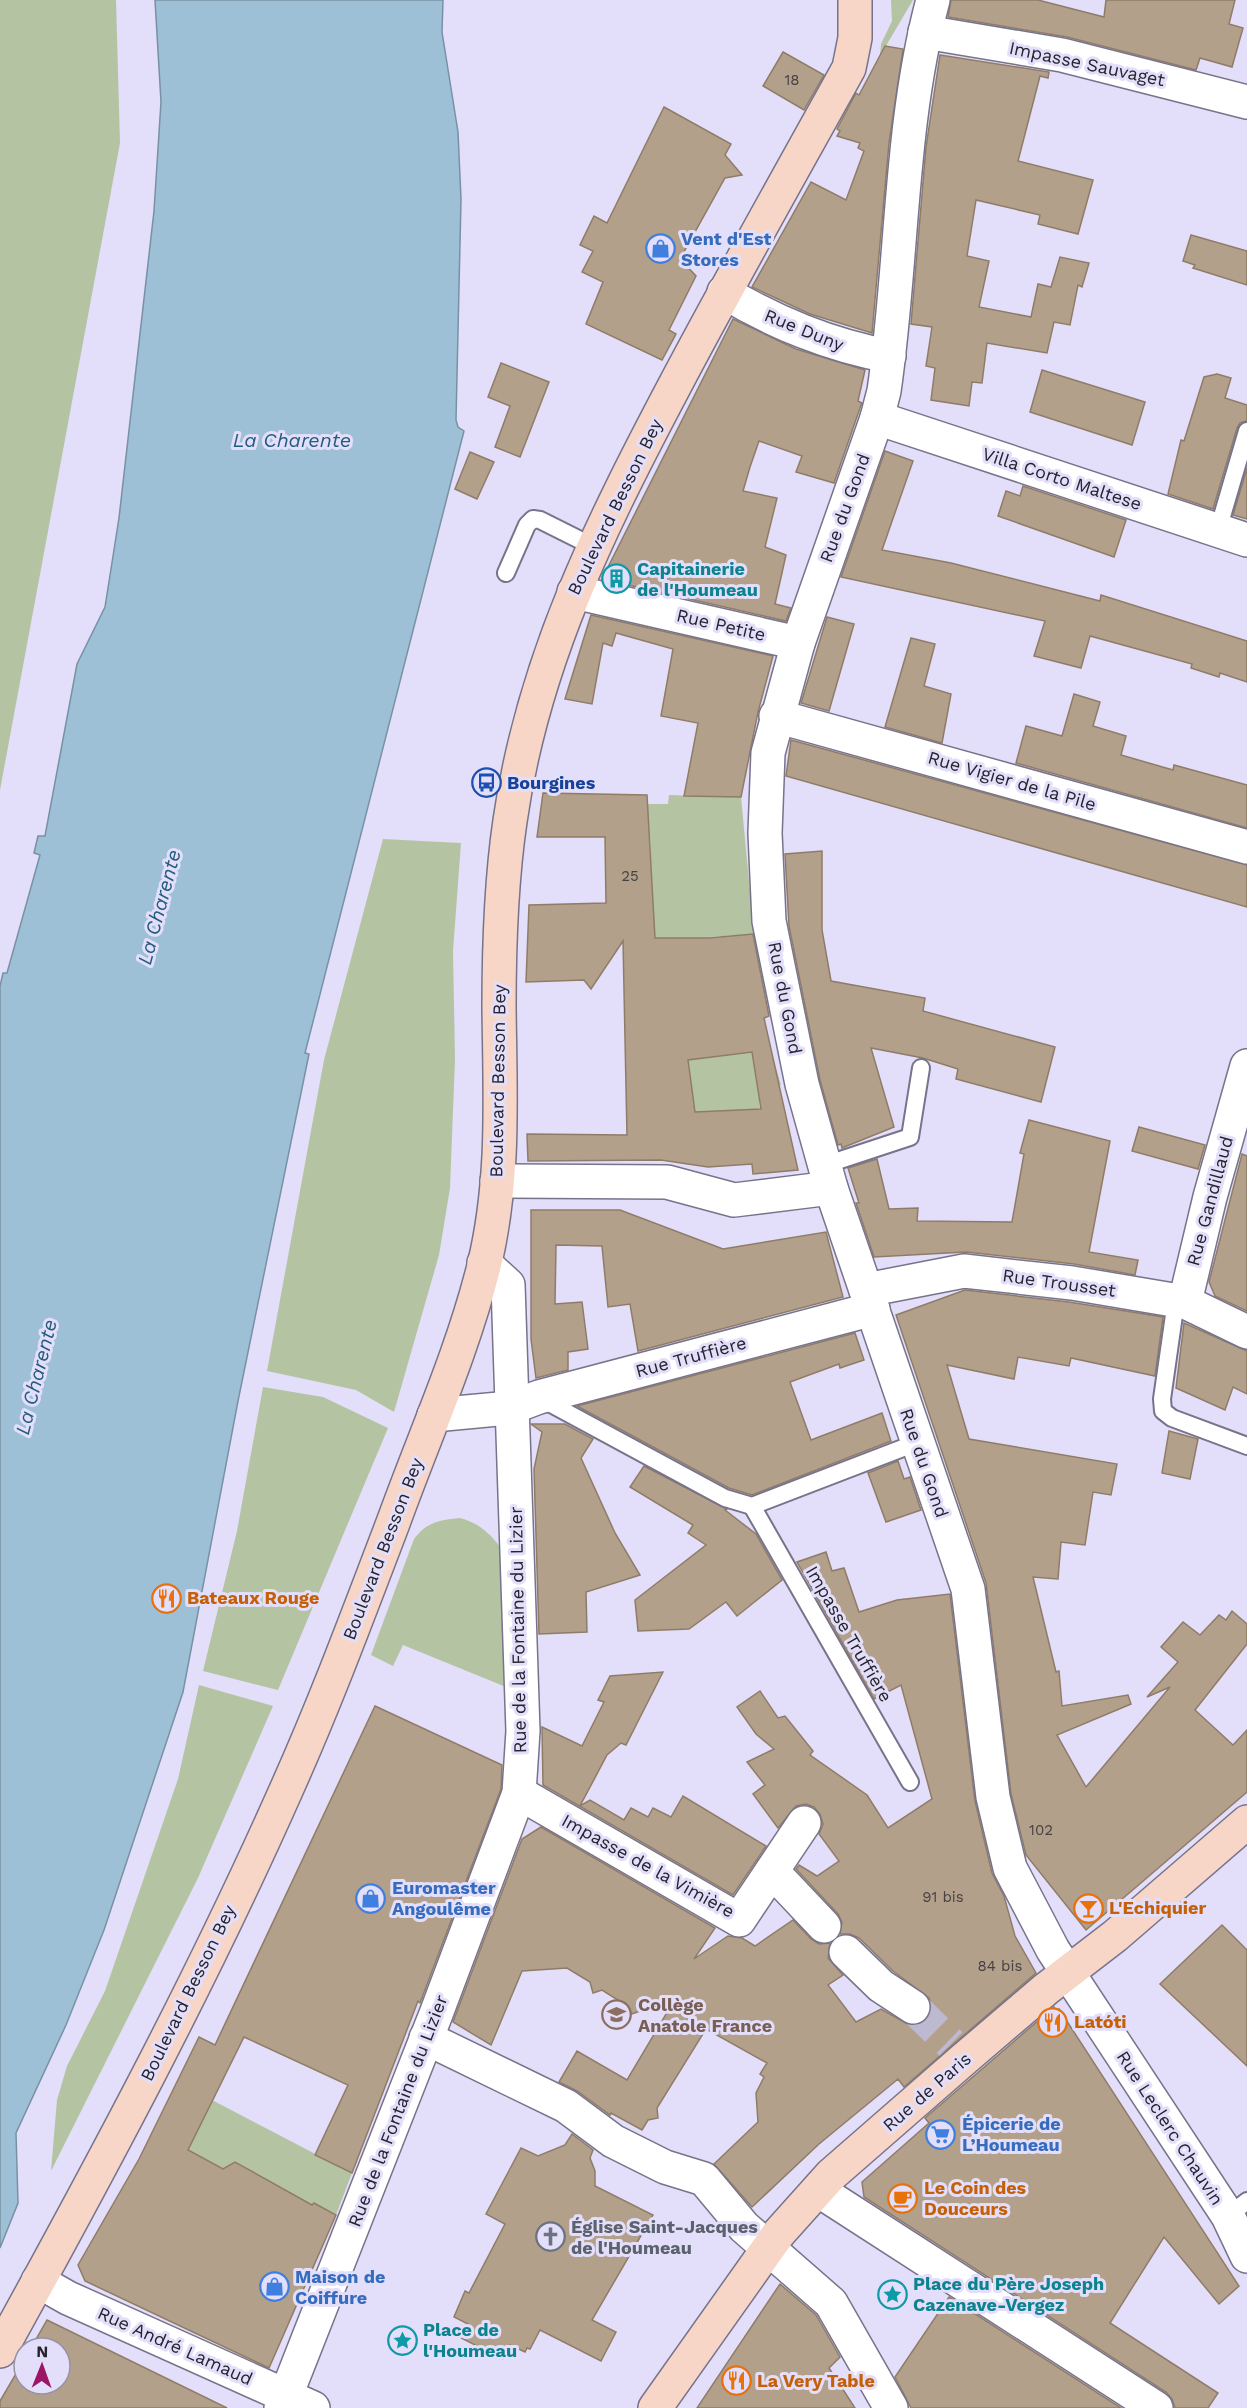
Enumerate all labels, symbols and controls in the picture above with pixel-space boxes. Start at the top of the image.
street label: Impasse Sauvaget [1007,37,1167,90]
house number: 18 [784,71,800,89]
place label: Vent d'Est Stores [681,228,772,270]
shop icon: Vent d'Est Stores [644,233,676,265]
street label: Rue Duny [761,304,848,355]
street label: Boulevard Besson Bey [563,415,667,598]
water label: La Charente [233,428,351,452]
street label: Villa Corto Maltese [980,443,1144,514]
street label: Rue du Gond [815,451,874,565]
place label: Capitainerie de l'Houmeau [637,558,758,600]
building icon: Capitainerie de l'Houmeau [600,563,632,595]
street label: Rue Petite [675,604,768,645]
street label: Rue Vigier de la Pile [926,746,1099,815]
bus stop icon: Bourgines [470,767,502,799]
place label: Bourgines [507,772,596,793]
water label: La Charente [132,847,186,967]
house number: 25 [621,867,639,885]
street label: Rue du Gond [764,940,807,1056]
street label: Boulevard Besson Bey [485,983,510,1178]
street label: Rue Gandillaud [1182,1134,1237,1268]
street label: Rue Trousset [1001,1264,1117,1301]
water label: La Charente [10,1317,62,1437]
street label: Rue Truffière [633,1332,749,1381]
street label: Rue du Gond [896,1405,953,1520]
street label: Boulevard Besson Bey [338,1454,427,1643]
street label: Rue de la Fontaine du Lizier [505,1506,530,1754]
street label: Impasse Truffière [802,1562,897,1706]
restaurant icon: Bateaux Rouge [150,1582,182,1614]
place label: Bateaux Rouge [187,1587,319,1608]
street label: Impasse de la Vimière [558,1809,738,1922]
house number: 102 [1029,1821,1053,1839]
place label: Euromaster Angoulême [392,1877,496,1919]
shop icon: Euromaster Angoulême [355,1882,387,1914]
house number: 91 bis [922,1888,964,1906]
bar icon: L'Echiquier [1072,1892,1104,1924]
place label: L'Echiquier [1109,1897,1207,1918]
street label: Boulevard Besson Bey [136,1901,240,2084]
house number: 84 bis [978,1957,1023,1975]
street label: Rue de la Fontaine du Lizier [344,1992,452,2230]
place label: Collège Anatole France [638,1994,772,2036]
school or university icon: Collège Anatole France [601,1999,633,2031]
restaurant icon: Latóti [1037,2006,1069,2038]
place label: Latóti [1074,2011,1127,2032]
street label: Rue Leclerc Chauvin [1113,2047,1228,2209]
street label: Rue de Paris [878,2048,975,2136]
place label: Épicerie de L’Houmeau [962,2113,1061,2155]
supermarket icon: Épicerie de L’Houmeau [925,2118,957,2150]
place label: Le Coin des Douceurs [924,2177,1027,2219]
cafe icon: Le Coin des Douceurs [887,2182,919,2214]
place label: Église Saint-Jacques de l'Houmeau [571,2216,758,2258]
church icon: Église Saint-Jacques de l'Houmeau [534,2221,566,2253]
place label: Maison de Coiffure [295,2266,385,2308]
shop icon: Maison de Coiffure [258,2271,290,2303]
place label: Place du Père Joseph Cazenave-Vergez [913,2273,1104,2315]
place icon: Place du Père Joseph Cazenave-Vergez [876,2278,908,2310]
street label: Rue André Lamaud [95,2302,256,2389]
place label: Place de l'Houmeau [423,2319,517,2361]
place icon: Place de l'Houmeau [386,2324,418,2356]
north arrow [12,2336,72,2396]
text: N [36,2342,48,2361]
restaurant icon: La Very Table [720,2365,752,2397]
place label: La Very Table [757,2370,875,2391]

